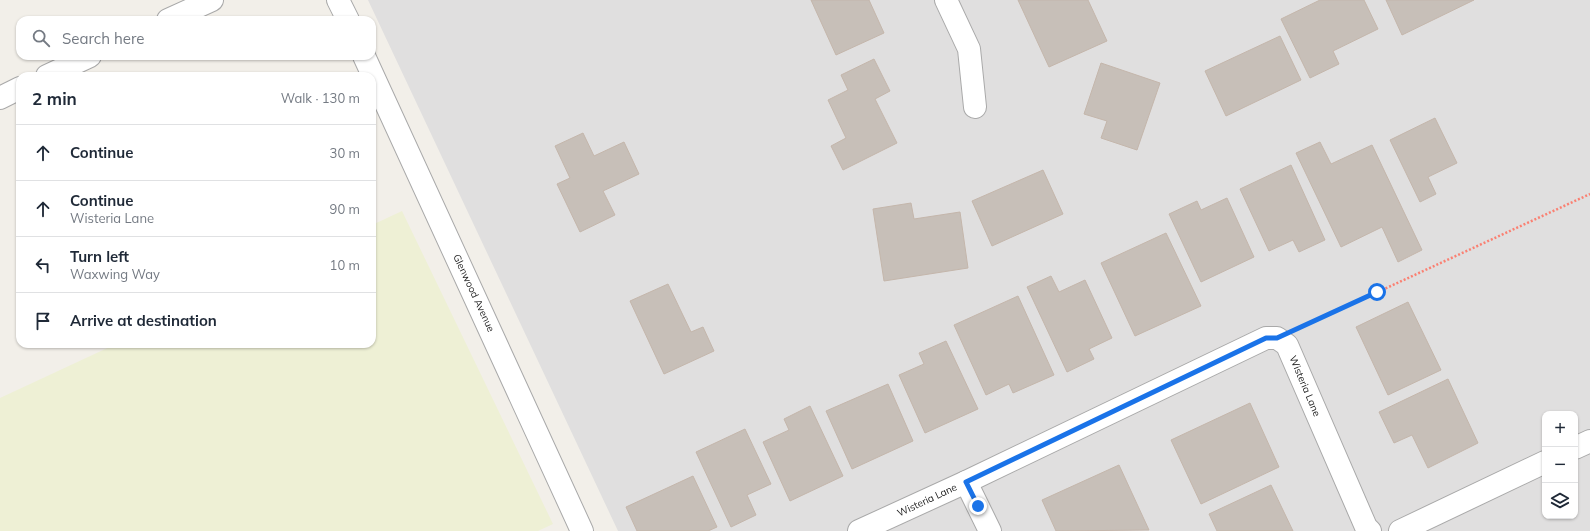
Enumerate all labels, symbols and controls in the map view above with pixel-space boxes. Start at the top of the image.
search box [16,16,376,60]
icon: search [30,27,52,49]
text: Search here [62,29,144,48]
text: 2 min [32,88,77,109]
text: Walk · 130 m [281,90,360,106]
icon: ahead [32,142,54,164]
text: Continue [70,143,133,162]
text: 30 m [330,145,360,161]
text: Continue [70,191,133,210]
icon: ahead [32,198,54,220]
text: 90 m [330,201,360,217]
text: Wisteria Lane [70,210,154,226]
text: Turn left [70,247,129,266]
street label: Glenwood Avenue [450,252,498,334]
icon: left [32,254,54,276]
text: 10 m [330,257,360,273]
text: Waxwing Way [70,266,160,282]
route start [1368,283,1386,301]
icon: arrive [32,310,54,332]
text: Arrive at destination [70,311,217,330]
street label: Wisteria Lane [1286,354,1324,418]
map controls [1542,411,1578,519]
button: + [1542,411,1578,447]
button: − [1542,447,1578,483]
street label: Wisteria Lane [895,480,959,520]
button: layers [1542,483,1578,519]
route end [969,497,987,515]

